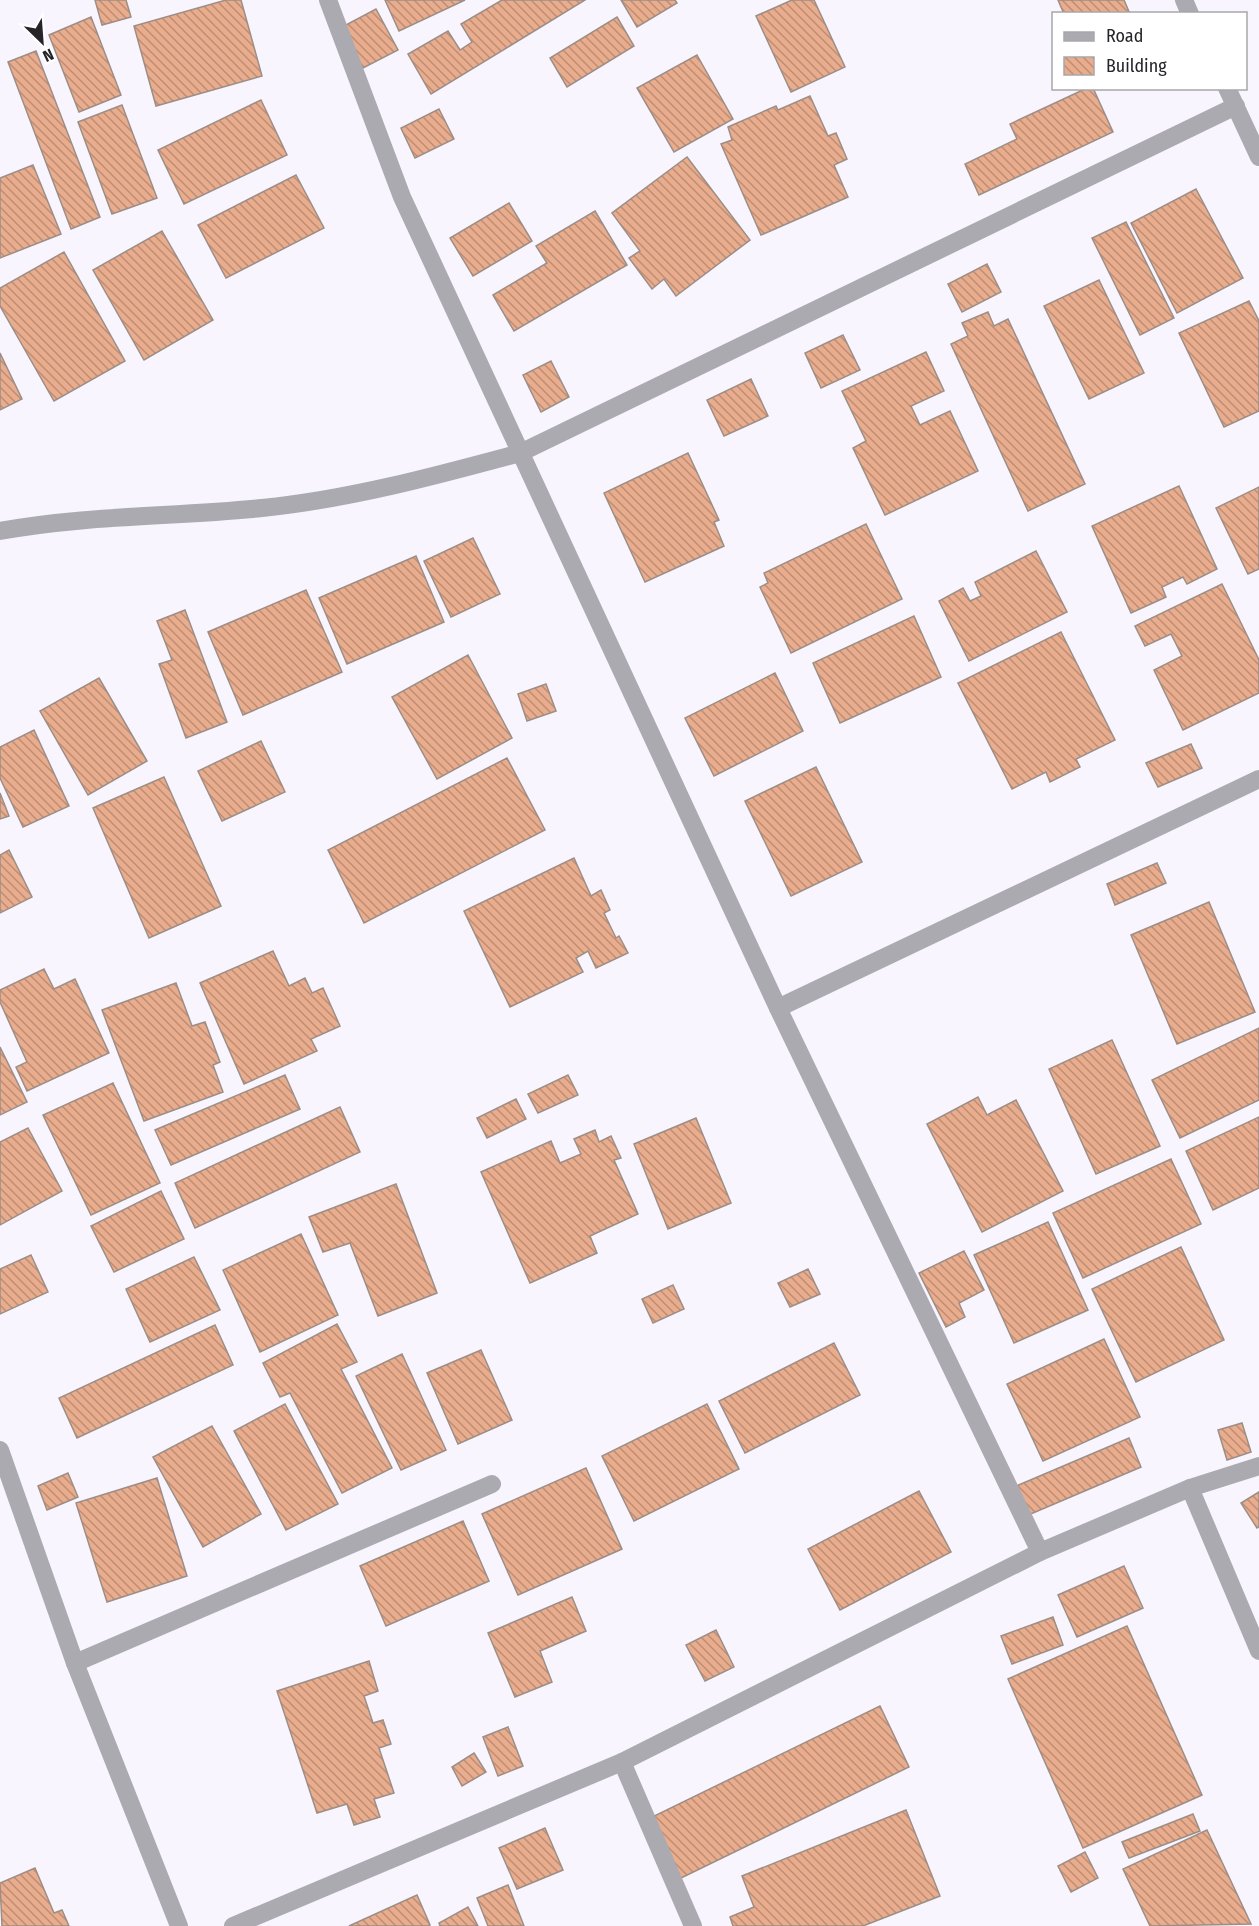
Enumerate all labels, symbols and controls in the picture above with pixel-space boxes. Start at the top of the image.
north arrow [12,12,72,72]
legend [1052,12,1247,90]
text: Road [1106,25,1143,47]
text: N [40,45,56,66]
text: Building [1106,55,1167,77]

